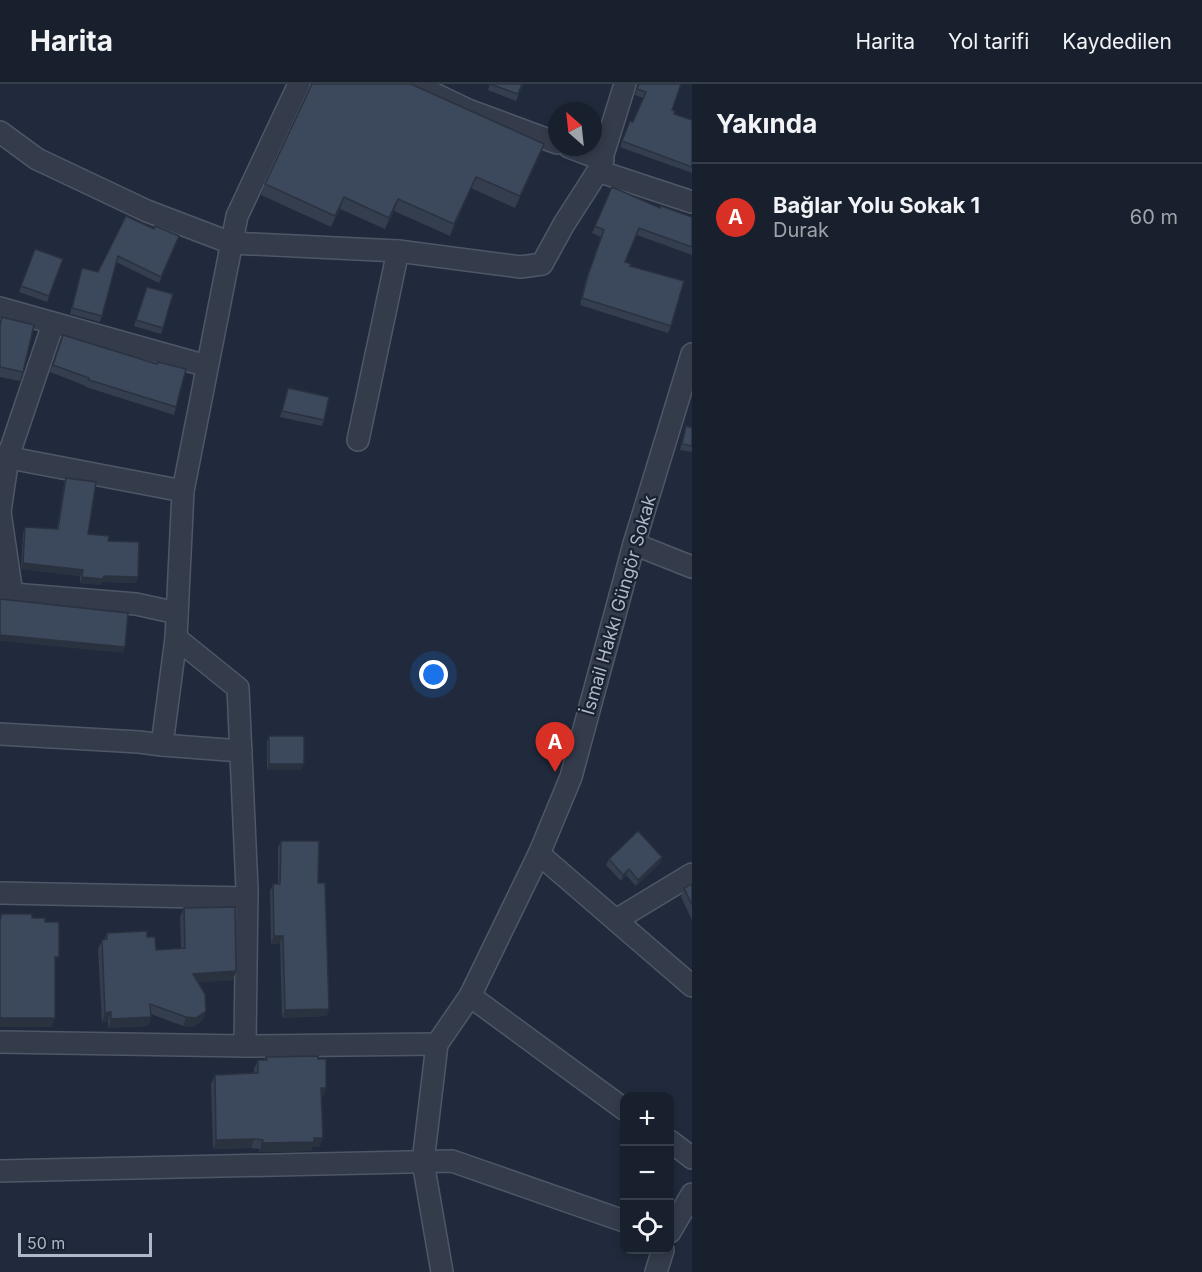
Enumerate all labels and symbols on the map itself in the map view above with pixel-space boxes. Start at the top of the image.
north arrow [548,102,602,156]
street label: İsmail Hakkı Güngör Sokak [576,492,660,717]
your location [419,660,448,689]
pin: A [536,722,574,772]
scale bar [18,1230,152,1258]

